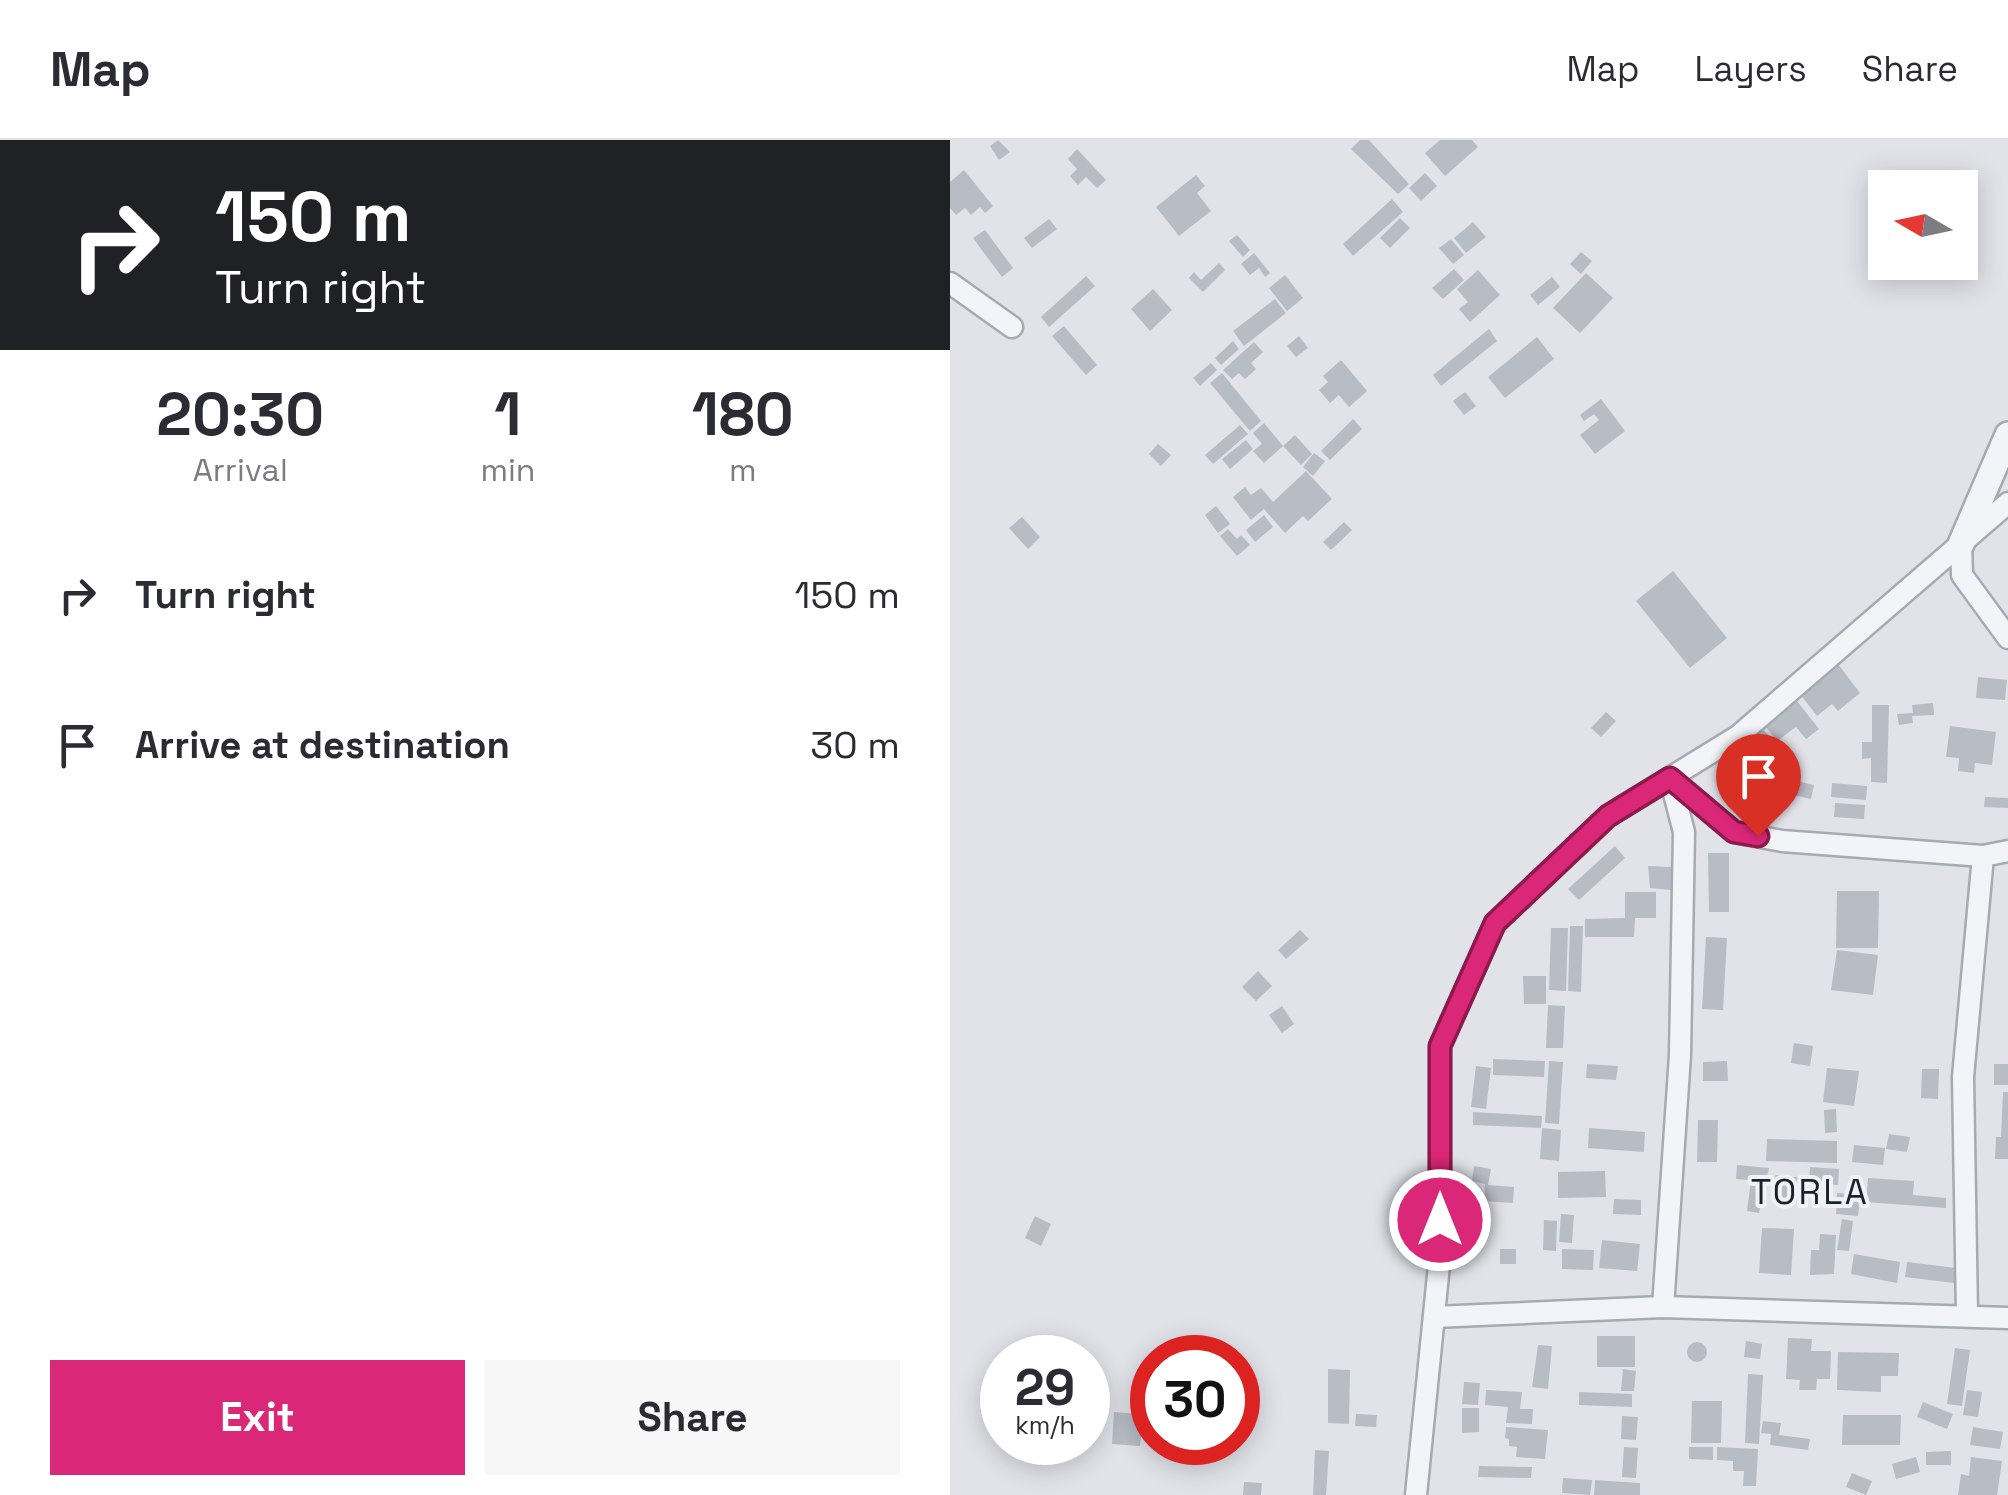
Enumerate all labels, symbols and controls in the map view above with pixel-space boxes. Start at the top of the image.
text: Map [50,39,151,100]
text: Map [1566,47,1639,91]
text: Layers [1694,47,1807,91]
text: Share [1862,47,1958,91]
north arrow [1868,170,1978,280]
map controls [1868,170,1978,280]
text: 150 m [215,172,412,261]
icon: right [50,180,180,310]
text: Turn right [215,259,426,316]
text: 20:30 [156,376,324,453]
text: 1 [494,376,521,453]
text: 180 [692,376,794,453]
text: Arrival [193,450,288,490]
text: min [480,450,535,490]
text: m [729,450,756,490]
icon: right [50,568,105,623]
text: Turn right [135,571,316,619]
text: 150 m [795,571,900,619]
icon: arrive [50,718,105,773]
text: Arrive at destination [135,721,510,769]
text: 30 m [810,721,900,769]
pin [1716,734,1801,837]
icon: arrive [1731,749,1786,804]
position arrow [1388,1168,1492,1272]
district label: TORLA [1751,1170,1869,1214]
speed limit sign: 30 [1130,1335,1260,1465]
text: 29 [1015,1356,1075,1420]
button: Exit [50,1360,465,1475]
button: Share [485,1360,900,1475]
text: km/h [1015,1409,1075,1441]

